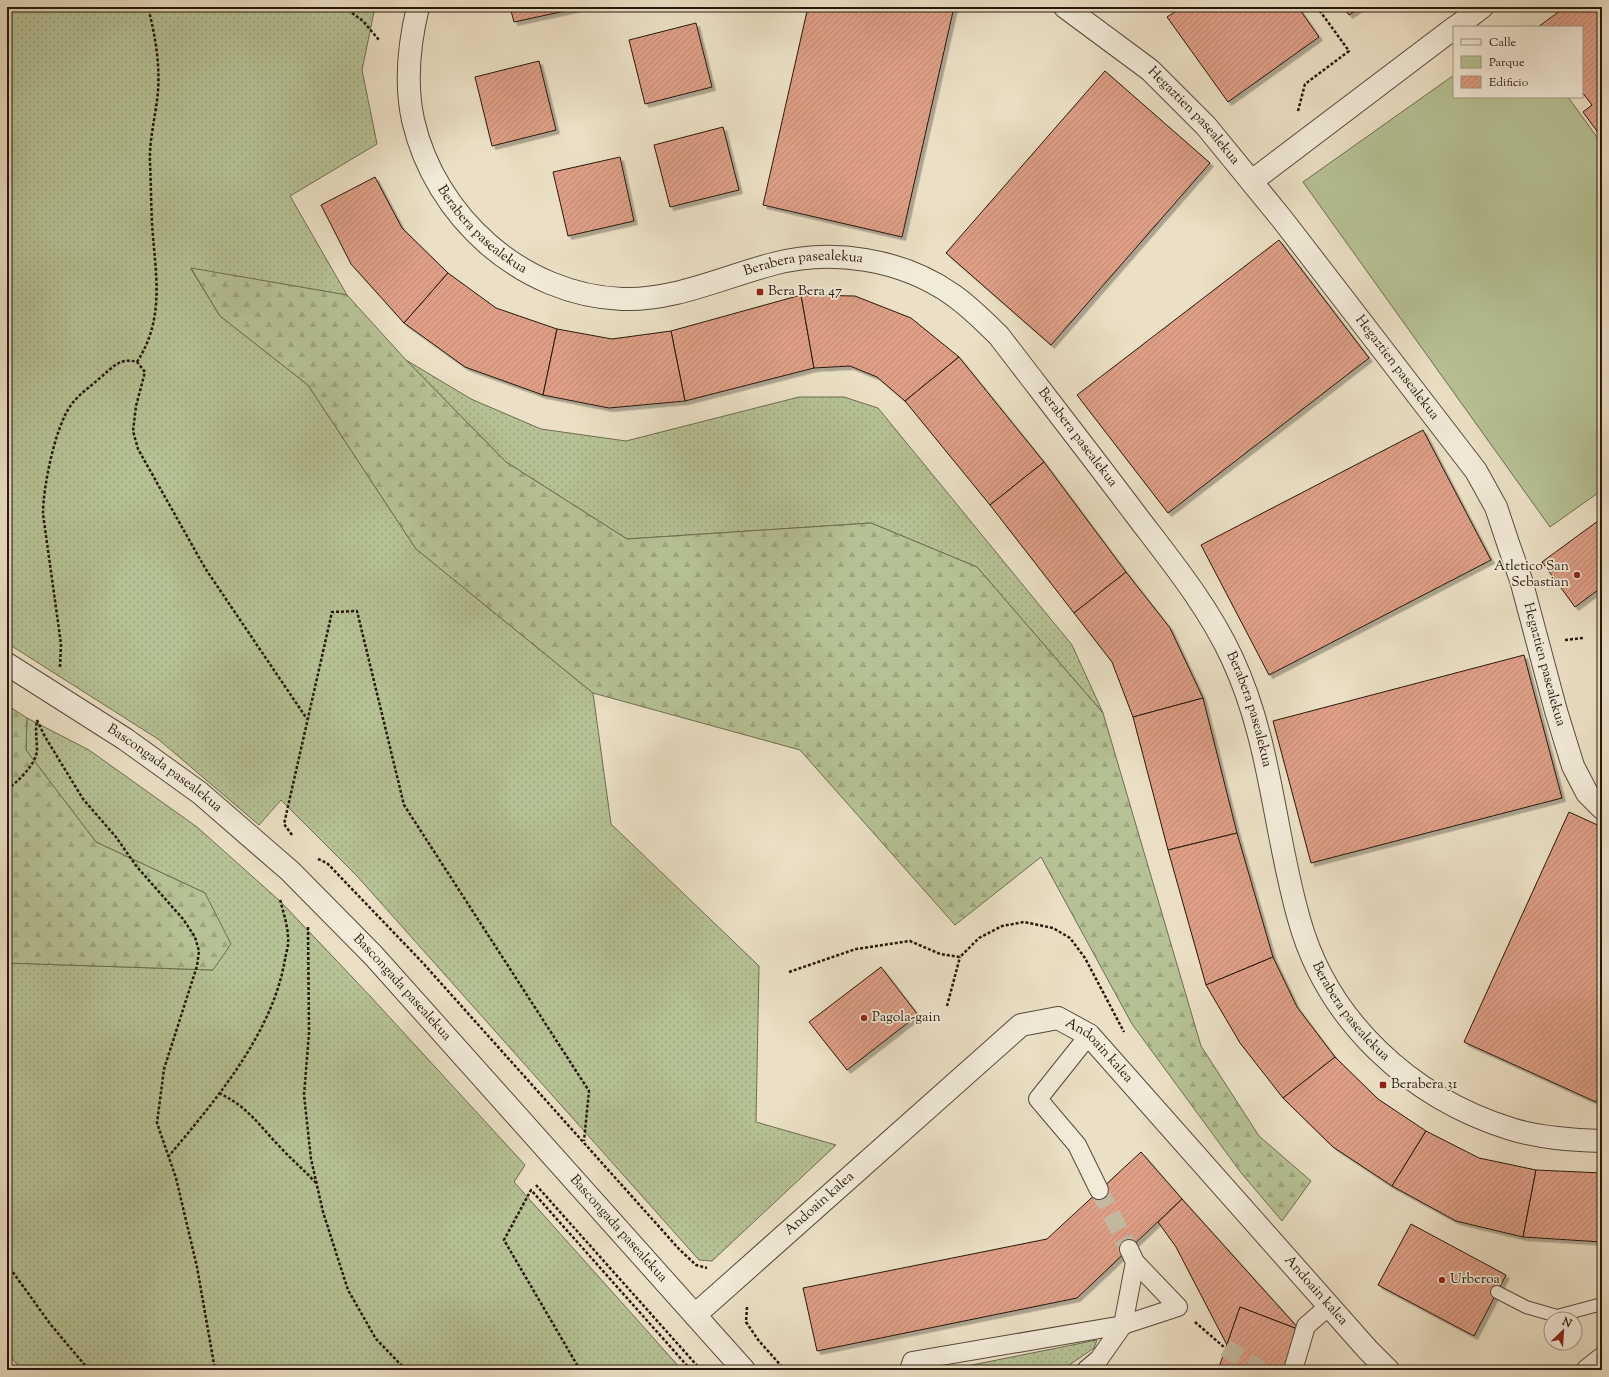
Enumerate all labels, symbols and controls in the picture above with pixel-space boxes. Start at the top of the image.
legend [1453,26,1583,98]
text: Calle [1489,34,1517,52]
text: Parque [1489,54,1525,72]
street label: Hegaztien pasealekua [1142,62,1244,170]
text: Edificio [1489,74,1529,92]
street label: Berabera pasealekua [432,182,531,280]
street label: Berabera pasealekua [741,247,865,282]
place label: Bera Bera 47 [768,282,842,302]
marker: Bera Bera 47 [755,287,765,297]
street label: Hegaztien pasealekua [1350,311,1444,425]
street label: Berabera pasealekua [1033,384,1122,492]
place label: Atletico San Sebastian [1494,557,1569,593]
marker: Atletico San Sebastian [1572,570,1582,580]
street label: Hegaztien pasealekua [1517,600,1570,730]
street label: Berabera pasealekua [1220,648,1277,770]
street label: Bascongada pasealekua [103,720,227,818]
street label: Bascongada pasealekua [348,930,456,1046]
street label: Berabera pasealekua [1306,959,1394,1067]
place label: Pagola-gain [872,1008,941,1028]
marker: Pagola-gain [859,1013,869,1023]
street label: Andoain kalea [1061,1014,1138,1088]
place label: Berabera 31 [1391,1075,1457,1095]
marker: Berabera 31 [1378,1080,1388,1090]
street label: Andoain kalea [780,1167,860,1241]
street label: Bascongada pasealekua [564,1171,672,1288]
street label: Andoain kalea [1279,1251,1352,1331]
place label: Urberoa [1450,1270,1501,1290]
marker: Urberoa [1437,1275,1447,1285]
north arrow [1543,1311,1583,1351]
text: N [1559,1313,1574,1332]

